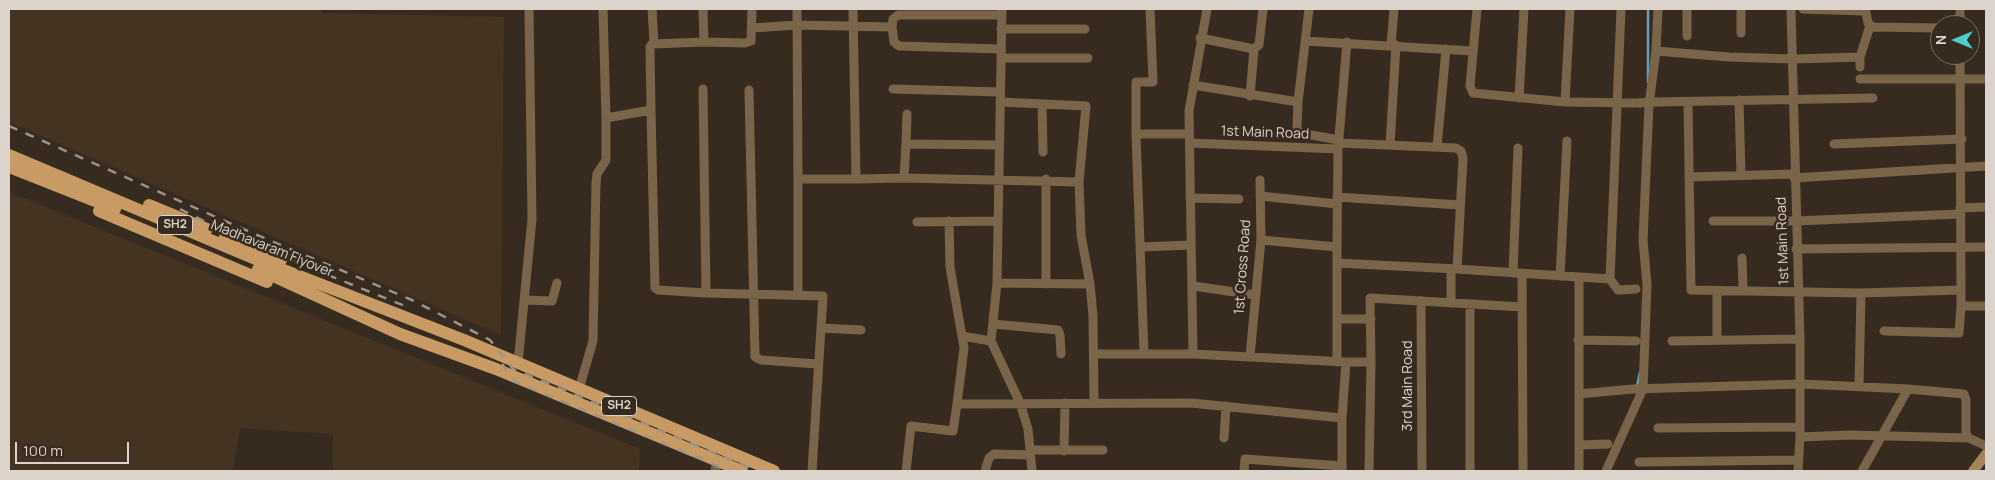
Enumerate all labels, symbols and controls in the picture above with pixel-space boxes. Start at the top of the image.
north arrow [1930,15,1980,65]
text: N [1931,35,1950,45]
street label: 1st Main Road [1221,123,1309,143]
street label: 1st Main Road [1773,197,1793,285]
road number: SH2 [158,216,192,234]
street label: Madhavaram Flyover [208,217,336,281]
street label: 1st Cross Road [1231,219,1255,315]
street label: 3rd Main Road [1400,341,1416,431]
road number: SH2 [602,396,636,416]
scale bar [18,432,131,464]
text: 100 m [23,440,63,461]

